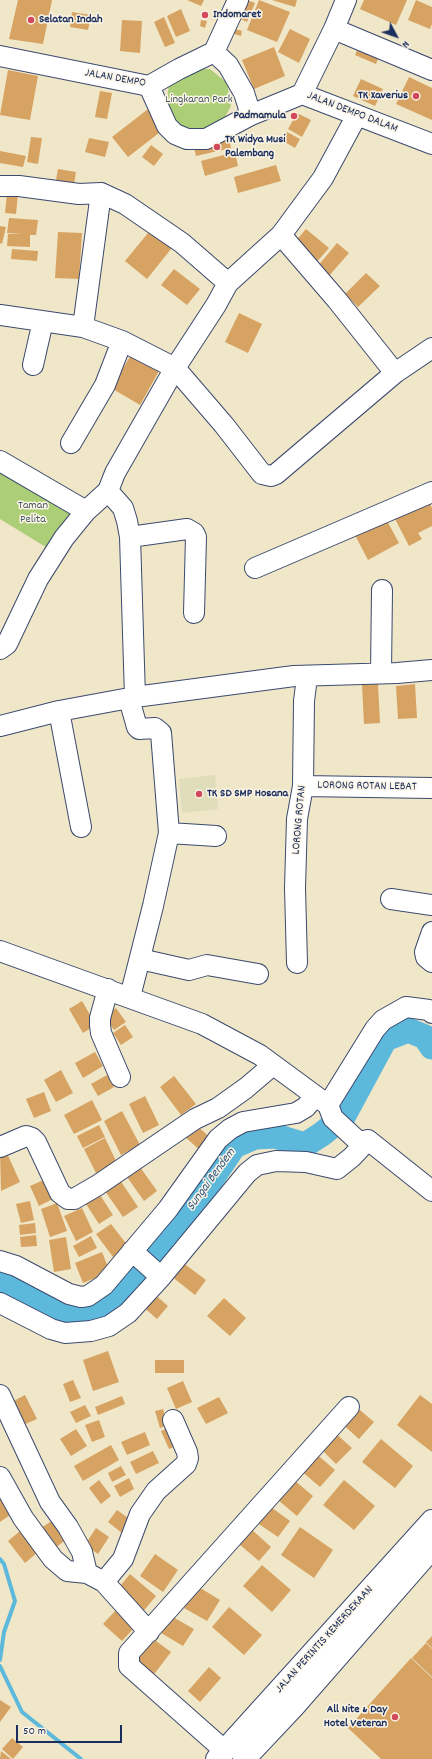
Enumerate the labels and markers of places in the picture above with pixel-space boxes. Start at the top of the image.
place label: Indomaret [213,8,261,22]
marker: Indomaret [200,10,210,20]
place label: Selatan Indah [39,13,102,27]
marker: Selatan Indah [26,15,36,25]
place label: TK Xaverius [358,89,408,103]
marker: TK Xaverius [411,91,421,101]
place label: Padmamula [234,109,286,123]
marker: Padmamula [289,111,299,121]
place label: TK Widya Musi Palembang [225,133,285,161]
marker: TK Widya Musi Palembang [212,142,222,152]
place label: TK SD SMP Hosana [207,787,288,801]
marker: TK SD SMP Hosana [194,789,204,799]
place label: All Nite & Day Hotel Veteran [324,1703,387,1731]
marker: All Nite & Day Hotel Veteran [390,1712,400,1722]

